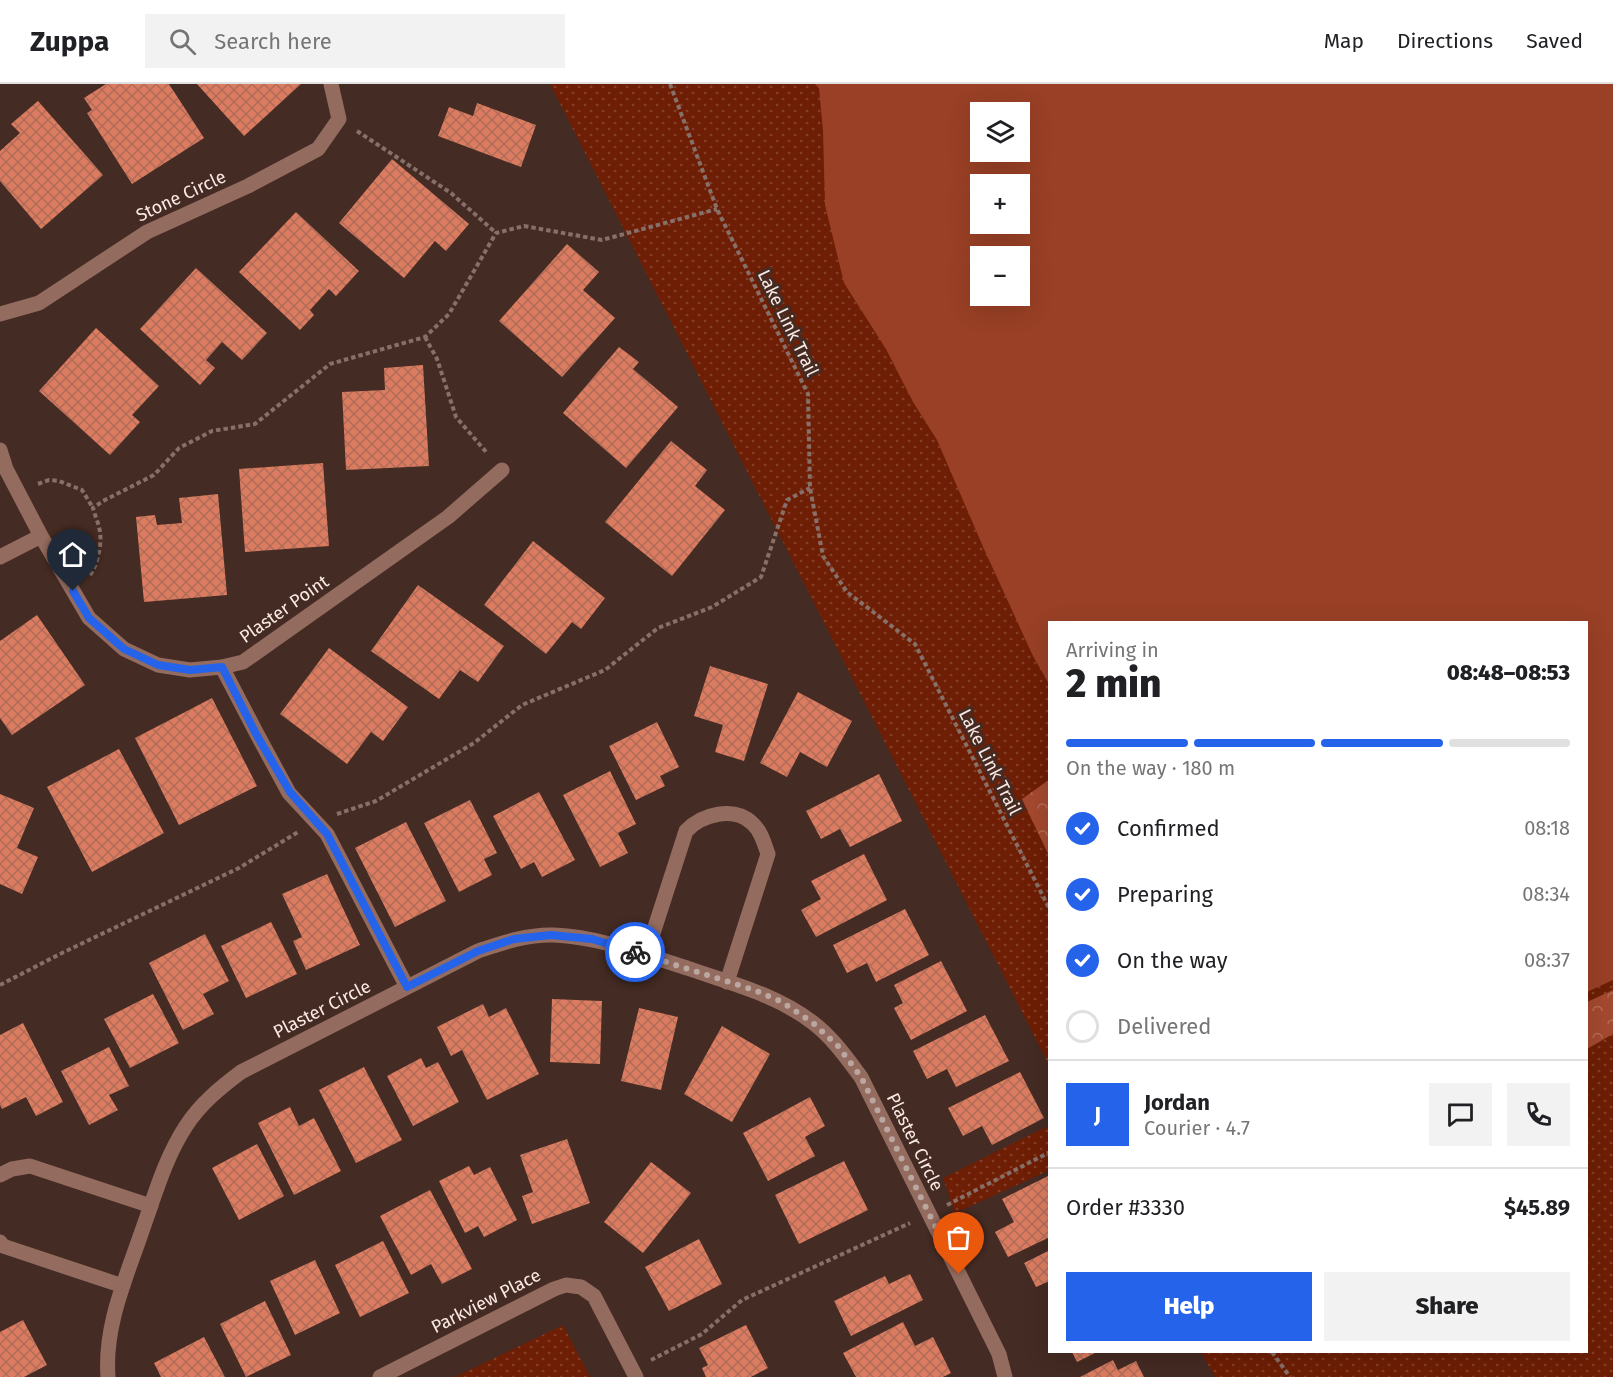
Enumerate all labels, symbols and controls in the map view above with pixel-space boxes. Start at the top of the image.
search box [145,14,565,68]
text: Zuppa [30,25,109,58]
icon: search [166,25,199,58]
text: Search here [214,28,332,55]
text: Map [1324,28,1364,54]
text: Directions [1397,28,1493,54]
text: Saved [1526,28,1583,54]
map controls [970,102,1030,306]
button: layers [970,102,1030,162]
street label: Stone Circle [132,166,230,226]
button: + [970,174,1030,234]
button: − [970,246,1030,306]
street label: Lake Link Trail [753,266,823,380]
pin [47,529,98,591]
icon: home [56,538,89,571]
street label: Plaster Point [235,570,333,648]
text: Arriving in [1066,638,1159,662]
text: 08:48–08:53 [1447,659,1570,686]
text: 2 min [1066,661,1162,707]
street label: Lake Link Trail [954,705,1026,819]
text: On the way · 180 m [1066,756,1235,780]
icon: check [1066,812,1099,845]
text: Confirmed [1117,815,1220,842]
text: 08:18 [1524,816,1570,840]
icon: check [1066,878,1099,911]
text: Preparing [1117,881,1213,908]
text: 08:34 [1522,882,1570,906]
courier [605,922,665,982]
icon: bike [619,936,652,969]
icon: check [1066,944,1099,977]
text: On the way [1117,947,1228,974]
text: 08:37 [1524,948,1570,972]
street label: Plaster Circle [270,975,374,1043]
text: Delivered [1117,1013,1212,1040]
button: chat [1429,1083,1492,1146]
button: phone [1507,1083,1570,1146]
street label: Plaster Circle [882,1089,948,1195]
text: Jordan [1144,1089,1210,1116]
text: J [1094,1101,1101,1128]
text: Courier · 4.7 [1144,1116,1250,1140]
text: Order #3330 [1066,1194,1185,1221]
text: $45.89 [1504,1194,1570,1221]
pin [933,1212,984,1274]
icon: bag [942,1221,975,1254]
street label: Parkview Place [427,1264,545,1338]
button: Help [1066,1272,1312,1341]
button: Share [1324,1272,1570,1341]

